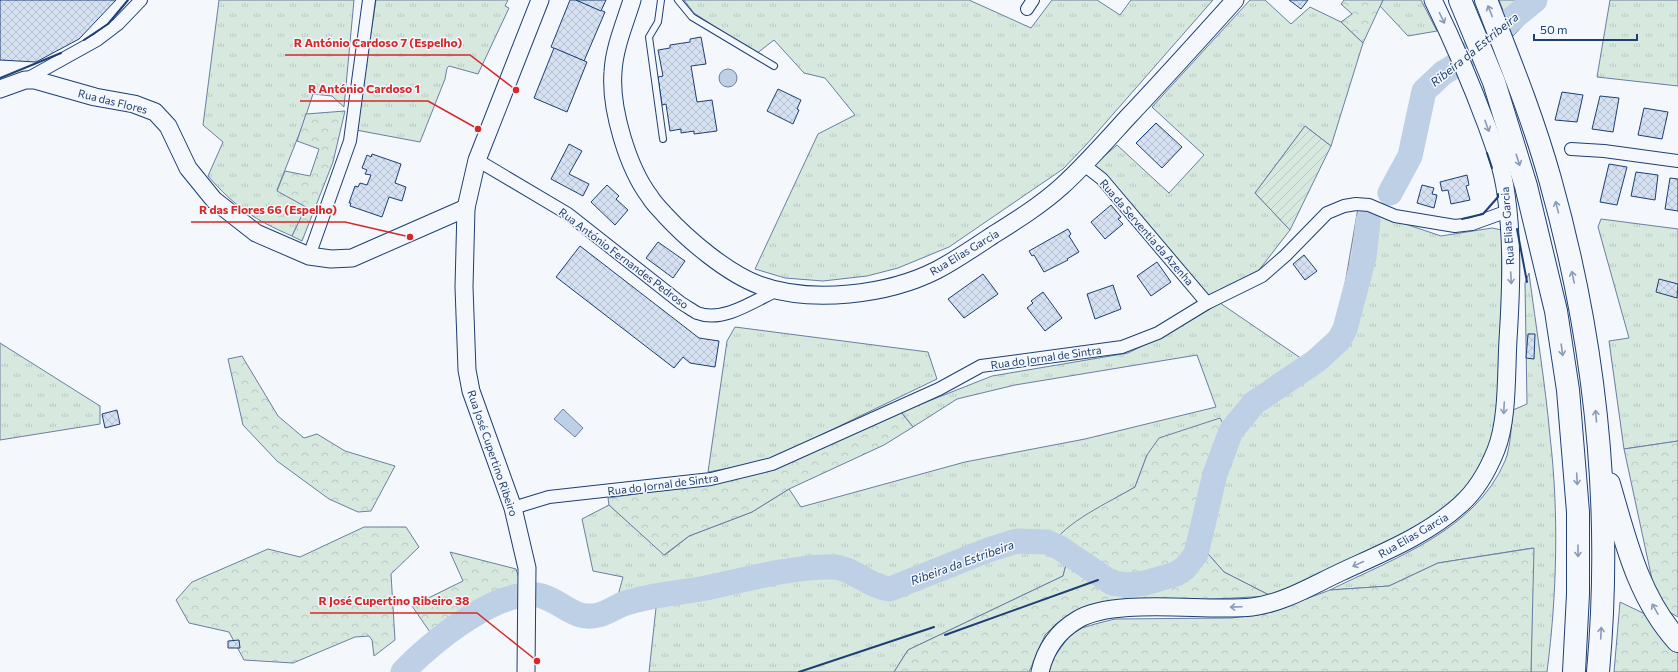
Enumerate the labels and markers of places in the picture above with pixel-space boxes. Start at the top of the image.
callout: R António Cardoso 7 (Espelho) [285,31,470,55]
callout: R António Cardoso 1 [300,77,428,101]
callout: R das Flores 66 (Espelho) [191,198,345,222]
callout: R José Cupertino Ribeiro 38 [310,589,477,613]

